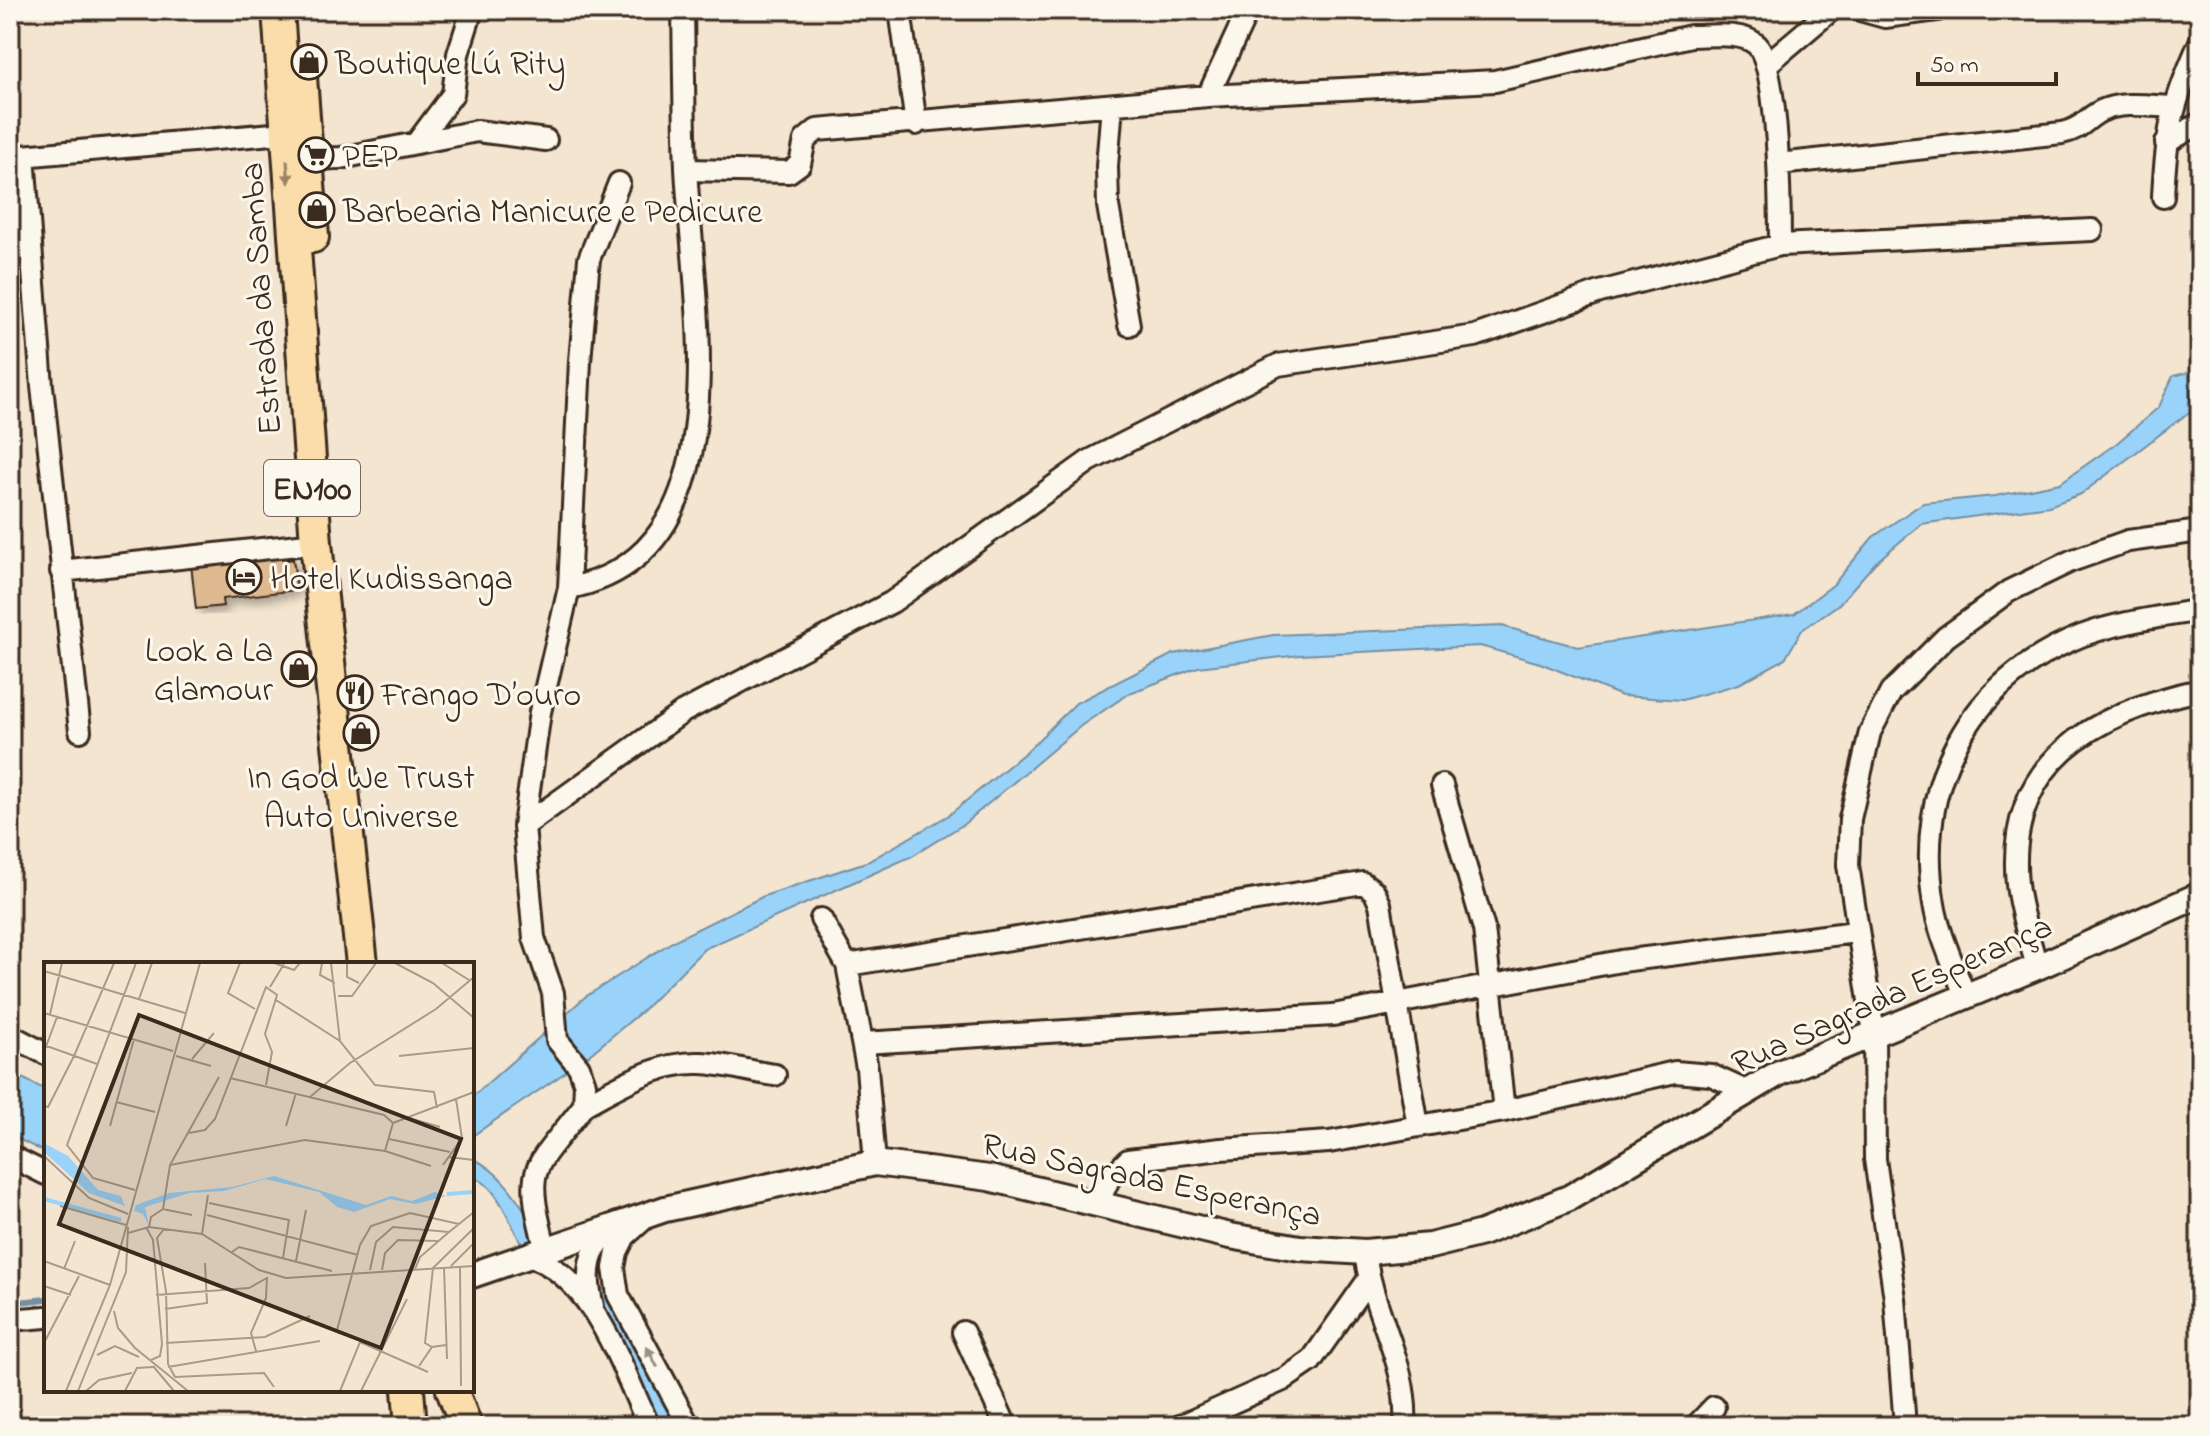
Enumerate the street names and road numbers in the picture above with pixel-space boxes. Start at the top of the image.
street label: Estrada da Samba [229,161,297,437]
road number: EN100 [264,460,360,516]
street label: Rua Sagrada Esperança [1724,903,2061,1090]
street label: Rua Sagrada Esperança [977,1121,1326,1242]

